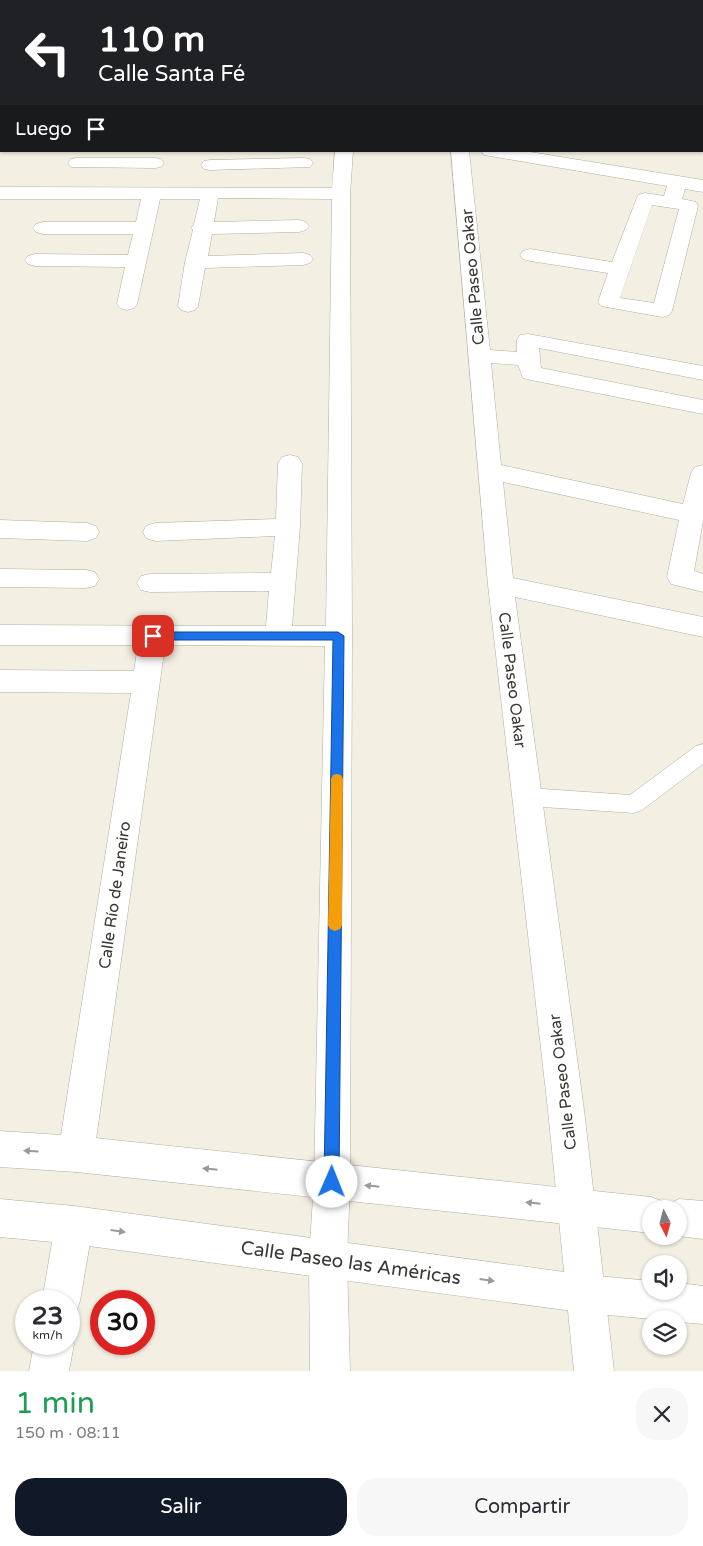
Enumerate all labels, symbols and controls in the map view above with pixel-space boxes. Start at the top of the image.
text: 110 m [98,19,205,61]
icon: left [15,20,80,85]
text: Calle Santa Fé [98,61,245,87]
icon: arrive [82,115,110,143]
text: Luego [15,118,72,140]
street label: Calle Paseo Oakar [457,207,489,346]
street label: Calle Paseo Oakar [494,611,530,750]
pin [132,615,174,657]
icon: arrive [139,622,167,650]
street label: Calle Río de Janeiro [95,820,135,970]
street label: Calle Paseo Oakar [545,1012,581,1151]
one-way arrow [23,1147,39,1155]
position arrow [305,1155,357,1207]
one-way arrow [202,1165,218,1173]
one-way arrow [363,1182,379,1190]
one-way arrow [525,1199,541,1207]
north arrow [642,1200,688,1245]
map controls [642,1200,687,1355]
one-way arrow [110,1227,126,1235]
street label: Calle Paseo las Américas [239,1237,462,1289]
button: sound [642,1255,687,1300]
one-way arrow [480,1276,496,1284]
speed limit sign: 30 [90,1290,155,1355]
text: 23 [32,1301,63,1331]
button: layers [642,1310,687,1355]
text: km/h [32,1328,63,1342]
text: 1 min [15,1385,95,1422]
button: close [636,1388,688,1440]
text: 150 m · 08:11 [15,1423,121,1443]
button: Salir [15,1478,347,1536]
button: Compartir [357,1478,688,1536]

